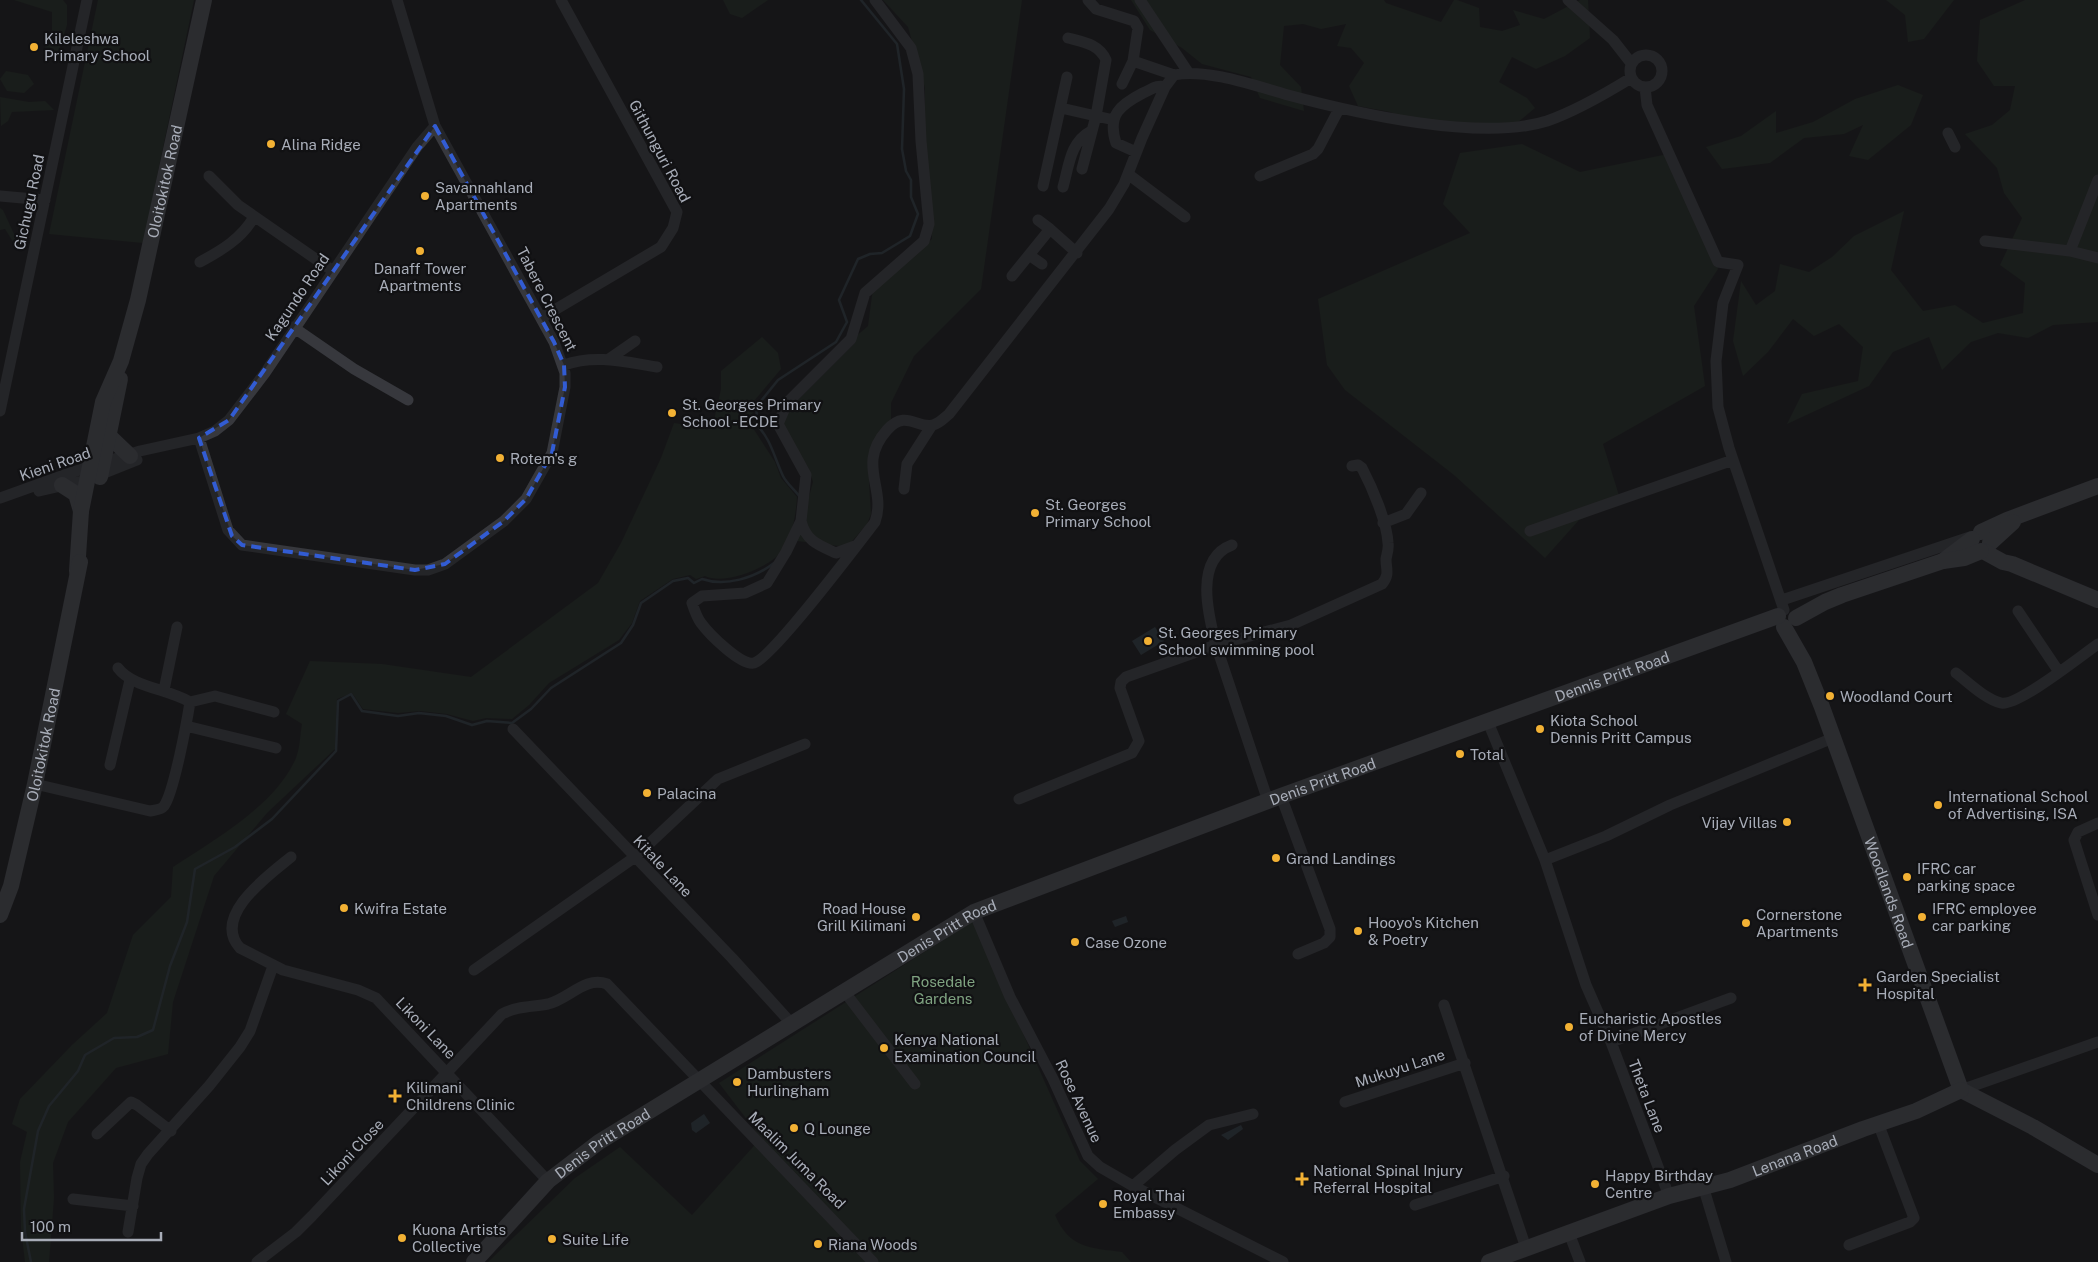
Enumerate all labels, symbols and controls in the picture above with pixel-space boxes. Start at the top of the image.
place label: Kileleshwa Primary School [44,30,150,64]
marker: Kileleshwa Primary School [28,41,40,53]
street label: Githunguri Road [626,97,694,205]
street label: Oloitokitok Road [143,123,185,239]
place label: Alina Ridge [281,136,361,153]
marker: Alina Ridge [265,138,277,150]
street label: Gichugu Road [11,153,47,251]
place label: Savannahland Apartments [435,179,533,213]
marker: Savannahland Apartments [419,190,431,202]
street label: Tabere Crescent [513,244,581,354]
marker: Danaff Tower Apartments [414,245,426,257]
street label: Kagundo Road [262,250,332,344]
place label: Danaff Tower Apartments [374,260,466,294]
place label: St. Georges Primary School - ECDE [682,396,821,430]
marker: St. Georges Primary School - ECDE [666,407,678,419]
street label: Kieni Road [17,444,93,484]
place label: Rotem's g [510,450,577,467]
marker: Rotem's g [494,452,506,464]
place label: St. Georges Primary School [1045,496,1151,530]
marker: St. Georges Primary School [1029,507,1041,519]
place label: St. Georges Primary School swimming pool [1158,624,1315,658]
marker: St. Georges Primary School swimming pool [1142,635,1154,647]
street label: Dennis Pritt Road [1552,648,1671,705]
street label: Oloitokitok Road [23,686,63,803]
place label: Woodland Court [1840,688,1953,705]
marker: Woodland Court [1824,690,1836,702]
place label: Kiota School Dennis Pritt Campus [1550,712,1692,746]
marker: Kiota School Dennis Pritt Campus [1534,723,1546,735]
place label: Total [1470,746,1505,763]
marker: Total [1454,748,1466,760]
street label: Denis Pritt Road [1267,754,1378,808]
place label: Palacina [657,785,716,802]
marker: Palacina [641,787,653,799]
place label: International School of Advertising, ISA [1948,788,2089,822]
marker: International School of Advertising, ISA [1932,799,1944,811]
place label: Vijay Villas [1701,814,1777,831]
marker: Vijay Villas [1781,816,1793,828]
street label: Kitale Lane [630,832,696,900]
street label: Woodlands Road [1861,835,1917,950]
place label: Grand Landings [1286,850,1396,867]
marker: Grand Landings [1270,852,1282,864]
place label: IFRC car parking space [1917,860,2015,894]
marker: IFRC car parking space [1901,871,1913,883]
street label: Denis Pritt Road [894,896,999,966]
place label: Kwifra Estate [354,900,447,917]
place label: Road House Grill Kilimani [817,900,906,934]
place label: IFRC employee car parking [1932,900,2037,934]
marker: Kwifra Estate [338,902,350,914]
place label: Cornerstone Apartments [1756,906,1842,940]
marker: Road House Grill Kilimani [910,911,922,923]
marker: IFRC employee car parking [1916,911,1928,923]
place label: Hooyo's Kitchen & Poetry [1368,914,1479,948]
marker: Cornerstone Apartments [1740,917,1752,929]
marker: Hooyo's Kitchen & Poetry [1352,925,1364,937]
place label: Case Ozone [1085,934,1167,951]
marker: Case Ozone [1069,936,1081,948]
place label: Garden Specialist Hospital [1876,968,2000,1002]
park label: Rosedale Gardens [911,973,975,1007]
marker: Garden Specialist Hospital [1858,978,1872,992]
street label: Likoni Lane [392,994,460,1062]
place label: Eucharistic Apostles of Divine Mercy [1579,1010,1722,1044]
marker: Eucharistic Apostles of Divine Mercy [1563,1021,1575,1033]
place label: Kenya National Examination Council [894,1031,1036,1065]
marker: Kenya National Examination Council [878,1042,890,1054]
street label: Mukuyu Lane [1353,1046,1447,1090]
street label: Rose Avenue [1052,1057,1106,1145]
street label: Theta Lane [1625,1057,1669,1135]
place label: Dambusters Hurlingham [747,1065,831,1099]
marker: Dambusters Hurlingham [731,1076,743,1088]
place label: Kilimani Childrens Clinic [406,1079,515,1113]
marker: Kilimani Childrens Clinic [388,1089,402,1103]
street label: Denis Pritt Road [551,1104,653,1181]
street label: Maalim Juma Road [745,1108,849,1212]
street label: Likoni Close [317,1115,387,1189]
place label: Q Lounge [804,1120,871,1137]
marker: Q Lounge [788,1122,800,1134]
street label: Lenana Road [1750,1131,1840,1179]
place label: National Spinal Injury Referral Hospital [1313,1162,1463,1196]
place label: Happy Birthday Centre [1605,1167,1713,1201]
marker: National Spinal Injury Referral Hospital [1295,1172,1309,1186]
marker: Happy Birthday Centre [1589,1178,1601,1190]
place label: Royal Thai Embassy [1113,1187,1185,1221]
marker: Royal Thai Embassy [1097,1198,1109,1210]
scale bar [22,1210,161,1242]
text: 100 m [30,1218,71,1235]
place label: Kuona Artists Collective [412,1221,506,1255]
place label: Suite Life [562,1231,629,1248]
marker: Kuona Artists Collective [396,1232,408,1244]
marker: Suite Life [546,1233,558,1245]
place label: Riana Woods [828,1236,917,1253]
marker: Riana Woods [812,1238,824,1250]

